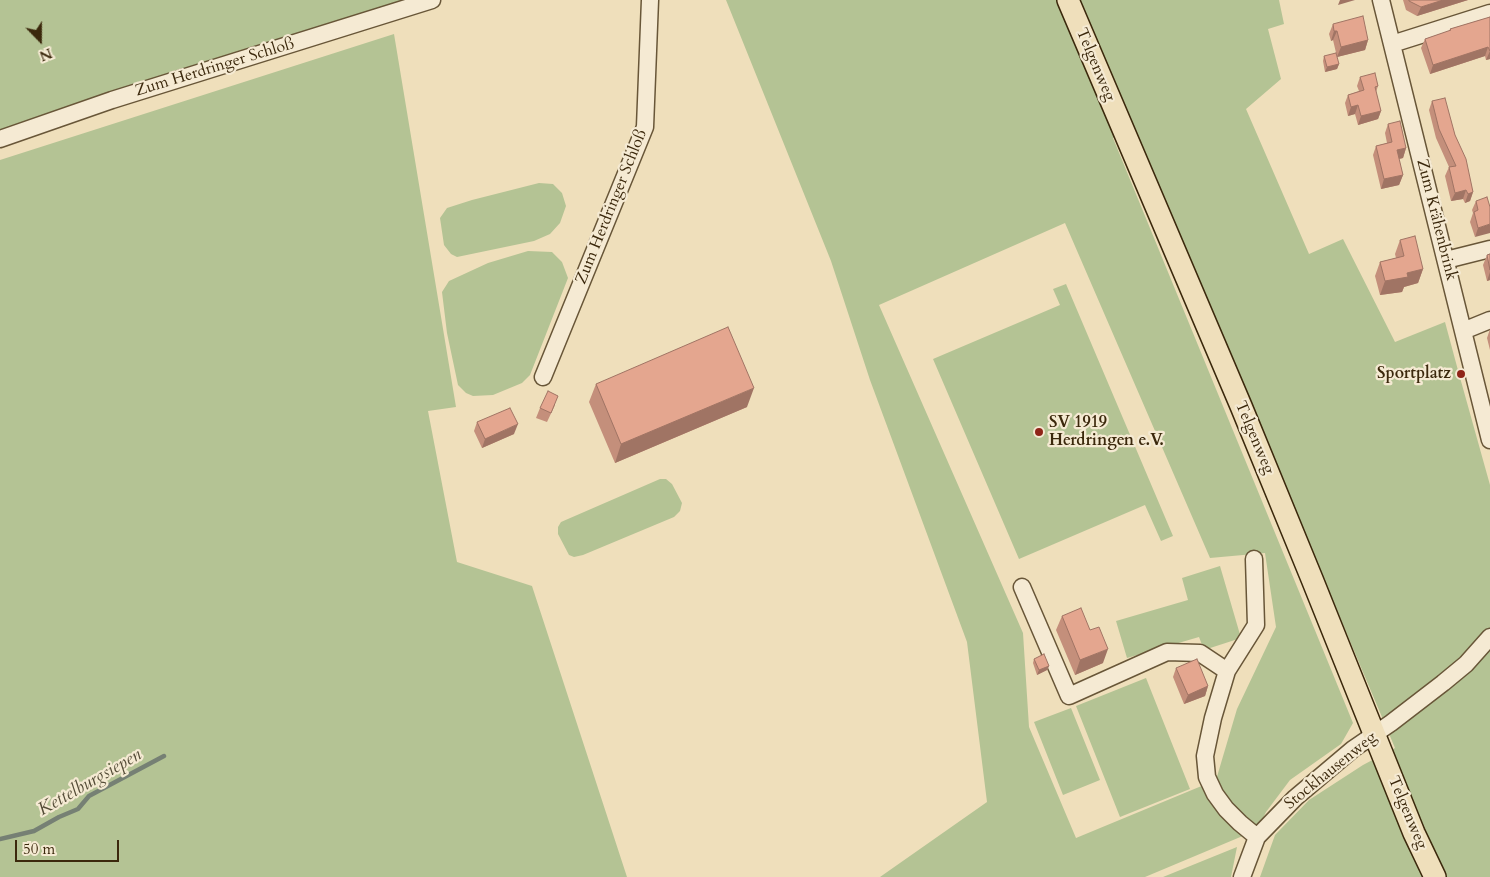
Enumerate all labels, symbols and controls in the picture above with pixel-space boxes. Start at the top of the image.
north arrow [15,15,65,65]
street label: Telgenweg [1071,26,1119,104]
street label: Zum Herdringer Schloß [133,35,297,101]
text: N [37,43,55,65]
street label: Zum Herdringer Schloß [572,127,652,287]
street label: Zum Krähenbrink [1412,157,1460,283]
place label: Sportplatz [1377,364,1451,384]
marker: Sportplatz [1455,368,1467,380]
street label: Telgenweg [1230,399,1278,477]
place label: SV 1919 Herdringen e.V. [1049,413,1164,451]
marker: SV 1919 Herdringen e.V. [1033,426,1045,438]
street label: Stockhausenweg [1281,728,1381,814]
water label: Kettelburgsiepen [34,745,146,821]
street label: Telgenweg [1383,774,1431,852]
scale bar [18,830,121,862]
text: 50 m [23,839,55,859]

